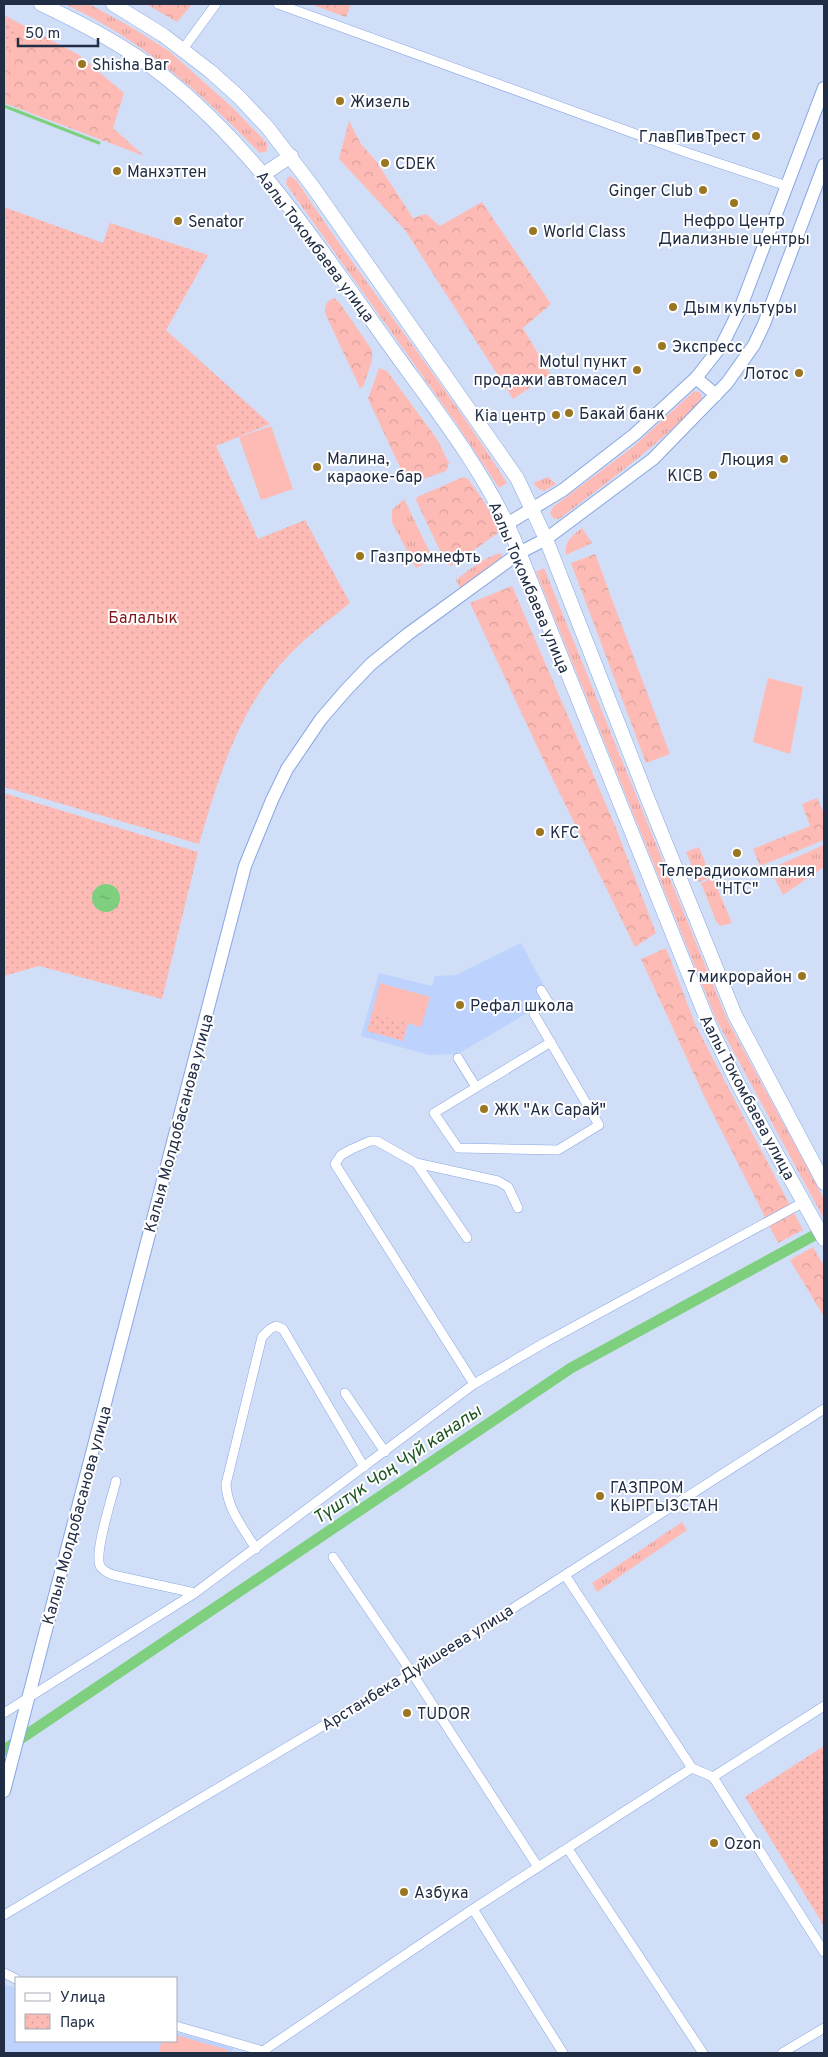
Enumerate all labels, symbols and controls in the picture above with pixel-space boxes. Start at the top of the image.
scale bar [18,15,98,47]
text: 50 m [25,25,60,44]
place label: Shisha Bar [92,56,169,76]
marker: Shisha Bar [76,58,88,70]
place label: Жизель [350,93,410,113]
marker: Жизель [334,95,346,107]
place label: ГлавПивТрест [639,128,746,148]
marker: ГлавПивТрест [750,130,762,142]
place label: CDEK [395,155,436,175]
marker: CDEK [379,157,391,169]
place label: Манхэттен [127,163,207,183]
marker: Манхэттен [111,165,123,177]
street label: Аалы Токомбаева улица [251,168,378,327]
place label: Ginger Club [608,182,693,202]
marker: Ginger Club [697,184,709,196]
marker: Нефро Центр Диализные центры [728,197,740,209]
place label: Нефро Центр Диализные центры [658,212,810,250]
place label: Senator [188,213,244,233]
marker: Senator [172,215,184,227]
place label: World Class [543,223,626,243]
marker: World Class [527,225,539,237]
place label: Дым культуры [683,299,797,319]
marker: Дым культуры [667,301,679,313]
place label: Экспресс [672,338,743,358]
marker: Экспресс [656,340,668,352]
place label: Motul пункт продажи автомасел [474,353,627,391]
marker: Motul пункт продажи автомасел [631,364,643,376]
place label: Лотос [743,365,789,385]
marker: Лотос [793,367,805,379]
place label: Бакай банк [579,405,665,425]
place label: Kia центр [475,407,546,427]
marker: Бакай банк [563,407,575,419]
marker: Kia центр [550,409,562,421]
place label: Малина, караоке-бар [327,450,422,488]
place label: Люция [720,451,774,471]
marker: Люция [778,453,790,465]
marker: Малина, караоке-бар [311,461,323,473]
place label: KICB [667,467,703,487]
marker: KICB [707,469,719,481]
street label: Аалы Токомбаева улица [483,499,573,677]
place label: Газпромнефть [370,548,481,568]
marker: Газпромнефть [354,550,366,562]
park label: Балалык [108,609,178,629]
place label: KFC [550,824,579,844]
marker: KFC [534,826,546,838]
marker: Телерадиокомпания "НТС" [731,847,743,859]
place label: Телерадиокомпания "НТС" [659,862,815,900]
place label: 7 микрорайон [687,968,792,988]
marker: 7 микрорайон [796,970,808,982]
place label: Рефал школа [470,997,574,1017]
marker: Рефал школа [454,999,466,1011]
street label: Калыя Молдобасанова улица [141,1012,219,1235]
street label: Аалы Токомбаева улица [694,1012,798,1184]
place label: ЖК "Ак Сарай" [494,1101,606,1121]
marker: ЖК "Ак Сарай" [478,1103,490,1115]
water label: Түштүк Чоң Чүй каналы [309,1400,487,1530]
street label: Калыя Молдобасанова улица [39,1404,117,1627]
place label: ГАЗПРОМ КЫРГЫЗСТАН [610,1479,719,1517]
marker: ГАЗПРОМ КЫРГЫЗСТАН [594,1490,606,1502]
street label: Арстанбека Дуйшеева улица [318,1601,518,1736]
place label: TUDOR [417,1705,471,1725]
marker: TUDOR [401,1707,413,1719]
place label: Ozon [724,1835,761,1855]
marker: Ozon [708,1837,720,1849]
place label: Азбука [414,1884,468,1904]
marker: Азбука [398,1886,410,1898]
legend [15,1977,178,2042]
text: Улица [60,1989,105,2008]
text: Парк [60,2014,95,2033]

